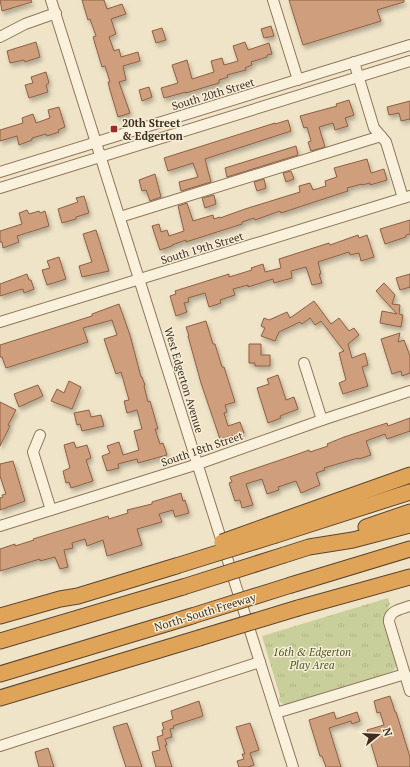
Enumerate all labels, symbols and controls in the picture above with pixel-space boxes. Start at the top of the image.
street label: South 20th Street [170,75,256,113]
place label: 20th Street & Edgerton [122,116,183,143]
marker: 20th Street & Edgerton [109,124,119,134]
street label: South 19th Street [159,229,245,267]
street label: West Edgerton Avenue [161,325,207,435]
street label: South 18th Street [159,428,245,470]
street label: North-South Freeway [153,590,258,634]
park label: 16th & Edgerton Play Area [273,645,351,672]
north arrow [358,715,398,755]
text: N [380,726,396,739]

